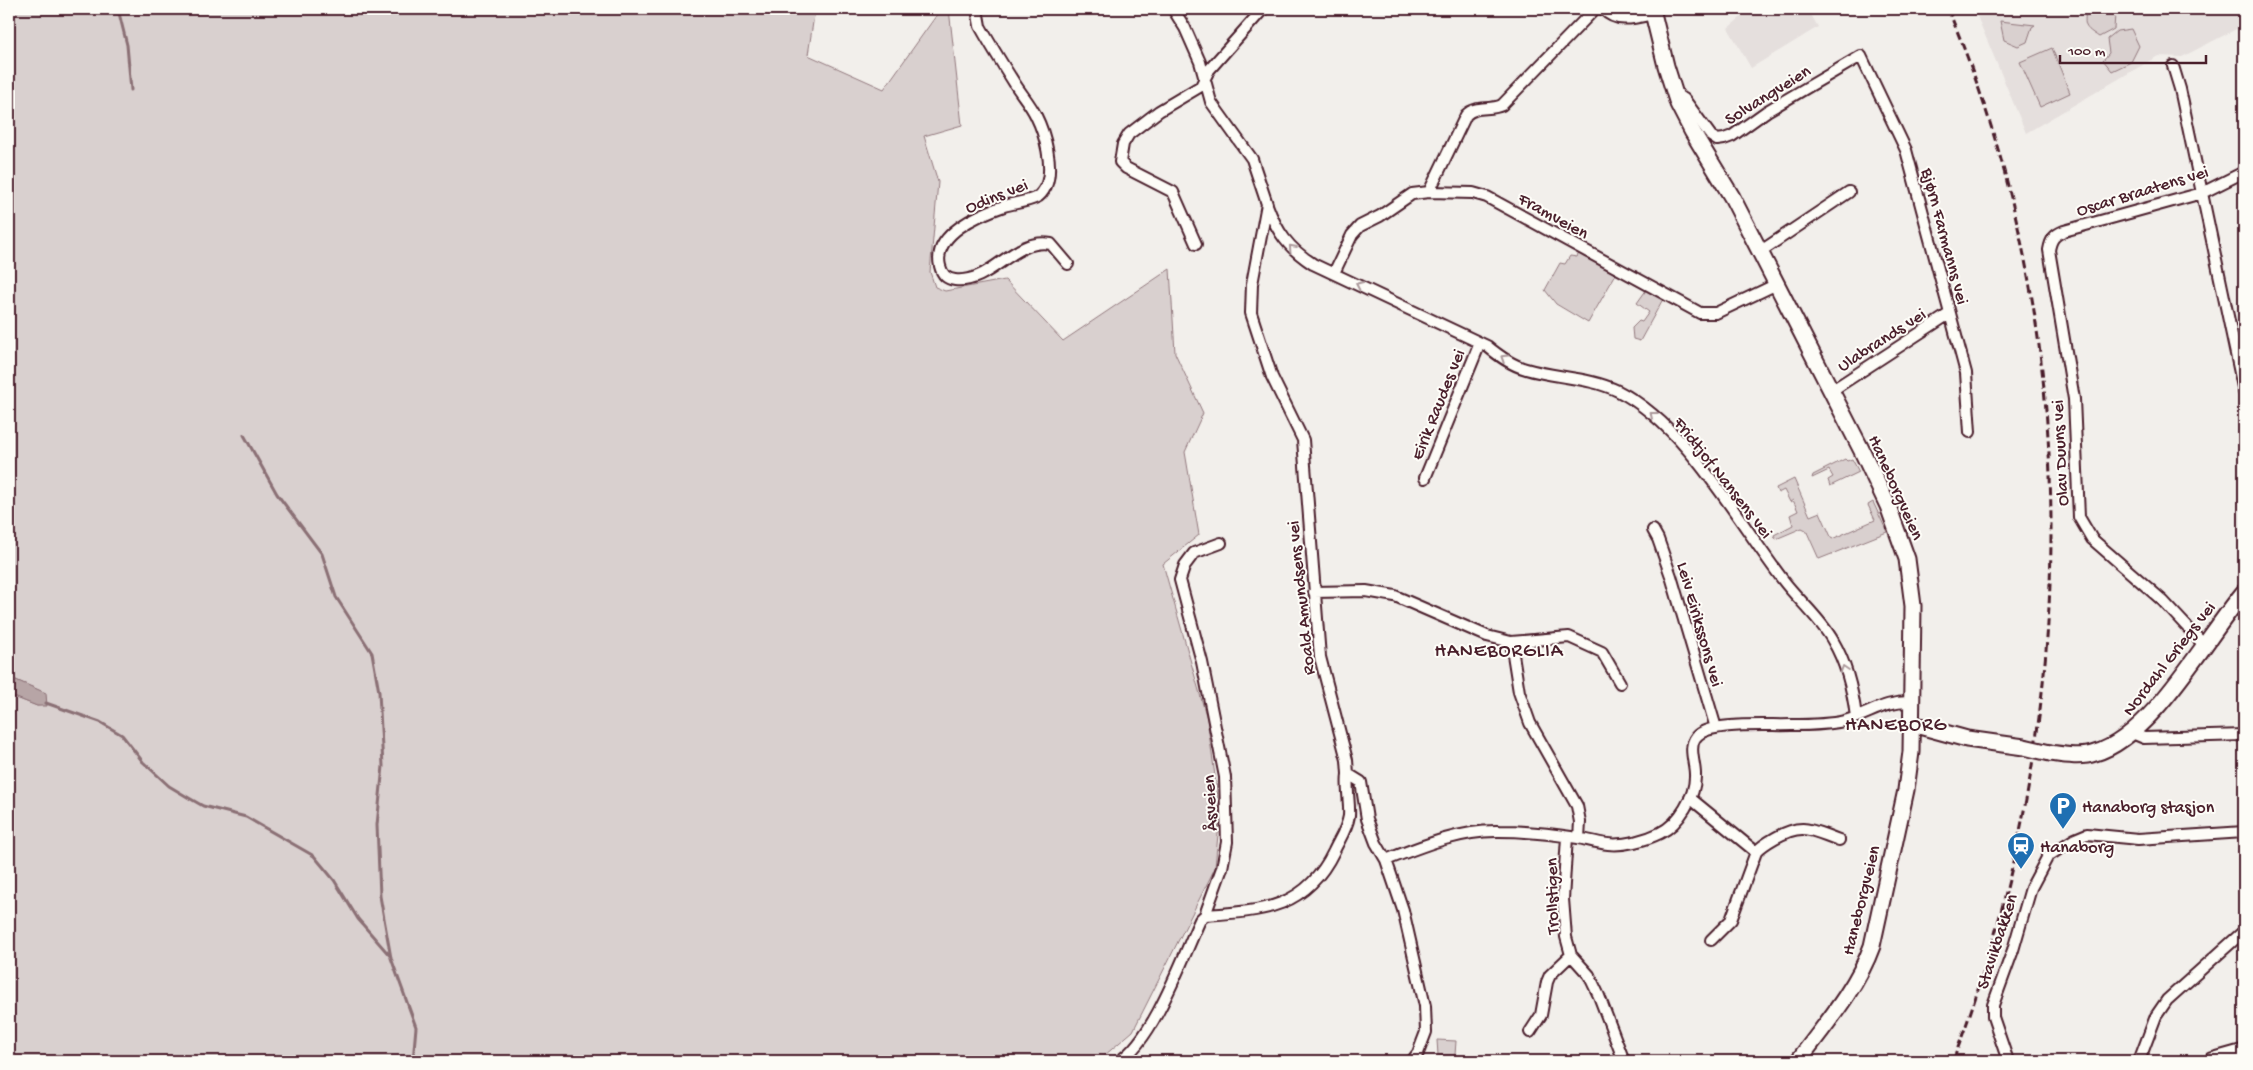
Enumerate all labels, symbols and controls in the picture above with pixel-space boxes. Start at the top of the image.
scale bar [2060,32,2207,64]
text: 100 m [2067,43,2106,61]
street label: Solvangveien [1721,61,1816,131]
street label: Oscar Braatens vei [2074,162,2211,222]
street label: Bjørn Farmanns vei [1915,165,1972,307]
street label: Odins vei [962,175,1031,219]
street label: Framveien [1513,189,1592,245]
one-way arrow [1289,245,1298,254]
one-way arrow [1355,280,1364,291]
street label: Ulabrands vei [1834,305,1931,378]
street label: Eirik Raudes vei [1408,346,1471,463]
one-way arrow [1500,355,1509,364]
street label: Olav Duuns vei [2048,399,2075,506]
one-way arrow [1650,413,1659,421]
street label: Fridtjof Nansens vei [1667,413,1776,544]
street label: Haneborgveien [1862,432,1927,544]
street label: Roald Amundsens vei [1284,519,1321,676]
street label: Leiv Eirikssons vei [1671,560,1726,689]
street label: Nordahl Griegs vei [2119,598,2221,721]
district label: HANEBORGLIA [1434,641,1564,664]
one-way arrow [1840,666,1850,674]
district label: HANEBORG [1845,715,1947,738]
street label: Åsveien [1198,774,1223,832]
parking icon: Hanaborg stasjon [2048,791,2078,830]
place label: Hanaborg stasjon [2082,798,2215,819]
station icon: Hanaborg [2006,831,2036,870]
place label: Hanaborg [2040,838,2114,859]
street label: Haneborgveien [1839,843,1886,958]
street label: Trollstigen [1542,857,1565,935]
street label: Stavikbakken [1973,891,2024,992]

